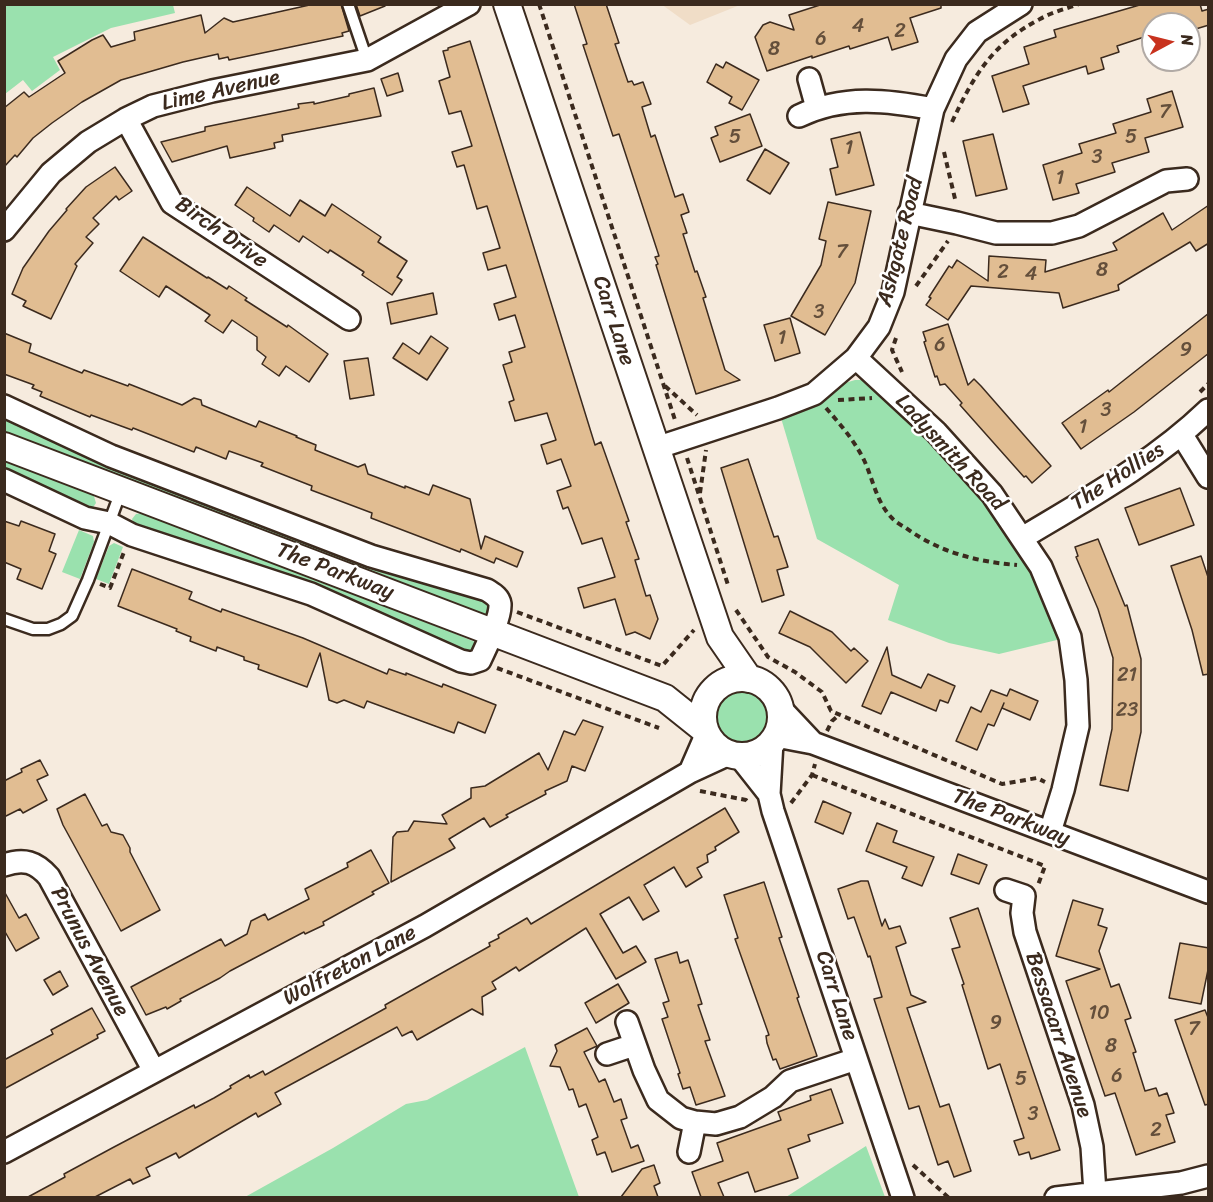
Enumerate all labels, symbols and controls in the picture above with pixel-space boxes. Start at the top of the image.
north arrow [1141,12,1201,72]
house number: 4 [852,15,864,39]
house number: 2 [894,20,906,44]
house number: 6 [815,28,827,52]
text: N [1172,33,1202,47]
house number: 8 [768,38,780,62]
street label: Lime Avenue [159,65,283,117]
house number: 7 [1159,101,1171,125]
house number: 5 [729,126,741,150]
house number: 5 [1125,126,1137,150]
house number: 1 [845,137,853,161]
house number: 3 [1092,146,1102,170]
house number: 1 [1056,167,1064,191]
street label: Ashgate Road [872,175,930,309]
street label: Birch Drive [170,192,272,274]
house number: 7 [836,241,848,265]
house number: 8 [1096,259,1108,283]
house number: 2 [997,261,1009,285]
house number: 4 [1025,263,1037,287]
street label: Carr Lane [586,273,640,369]
house number: 3 [814,301,824,325]
house number: 1 [778,327,786,351]
house number: 6 [934,334,946,358]
house number: 9 [1180,339,1192,363]
street label: Ladysmith Road [889,389,1011,517]
house number: 3 [1101,399,1111,423]
house number: 1 [1079,416,1087,440]
street label: The Hollies [1066,437,1170,517]
street label: The Parkway [273,538,397,606]
house number: 21 [1117,664,1137,688]
house number: 23 [1116,699,1138,723]
street label: The Parkway [949,784,1073,852]
street label: Prunus Avenue [44,883,134,1021]
street label: Wolfreton Lane [279,920,421,1012]
street label: Carr Lane [809,948,863,1044]
street label: Bessacarr Avenue [1019,949,1097,1121]
house number: 10 [1088,1002,1110,1026]
house number: 9 [990,1012,1002,1036]
house number: 7 [1188,1018,1200,1042]
house number: 8 [1105,1035,1117,1059]
house number: 6 [1111,1065,1123,1089]
house number: 5 [1015,1068,1027,1092]
house number: 3 [1028,1103,1038,1127]
house number: 2 [1150,1119,1162,1143]

